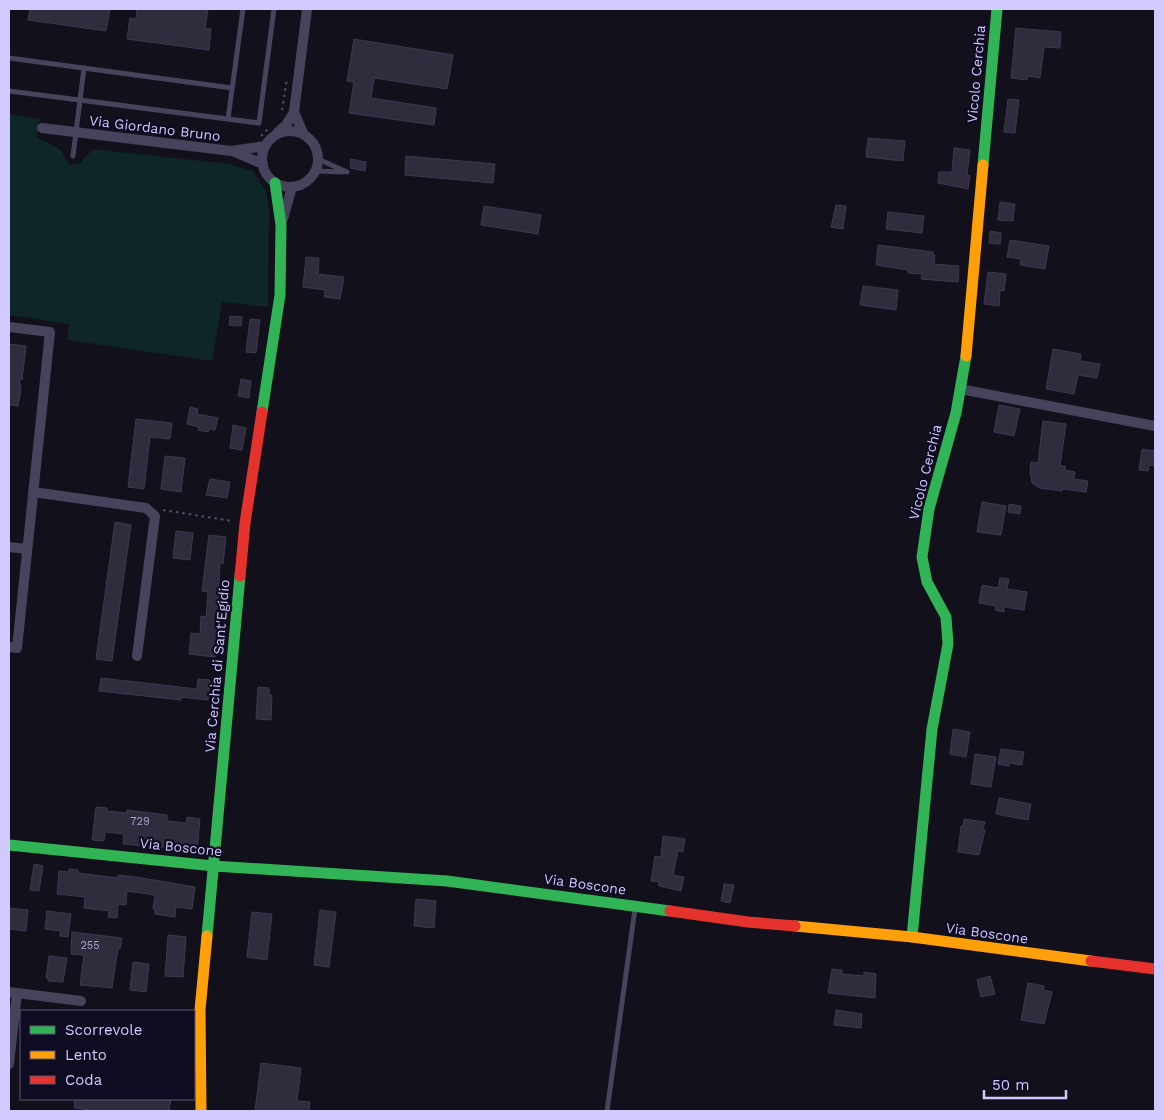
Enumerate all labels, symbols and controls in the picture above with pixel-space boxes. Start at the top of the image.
street label: Vicolo Cerchia [964,25,988,123]
street label: Via Giordano Bruno [89,112,221,144]
street label: Vicolo Cerchia [905,423,945,521]
street label: Via Cerchia di Sant'Egidio [201,579,233,753]
house number: 729 [130,815,150,828]
street label: Via Boscone [139,835,223,859]
street label: Via Boscone [543,870,627,898]
street label: Via Boscone [945,919,1029,947]
house number: 255 [80,939,100,952]
legend [20,1010,195,1100]
text: Scorrevole [65,1021,143,1039]
text: Lento [65,1046,107,1064]
scale bar [984,1068,1066,1100]
text: Coda [65,1071,103,1089]
text: 50 m [992,1076,1029,1094]

